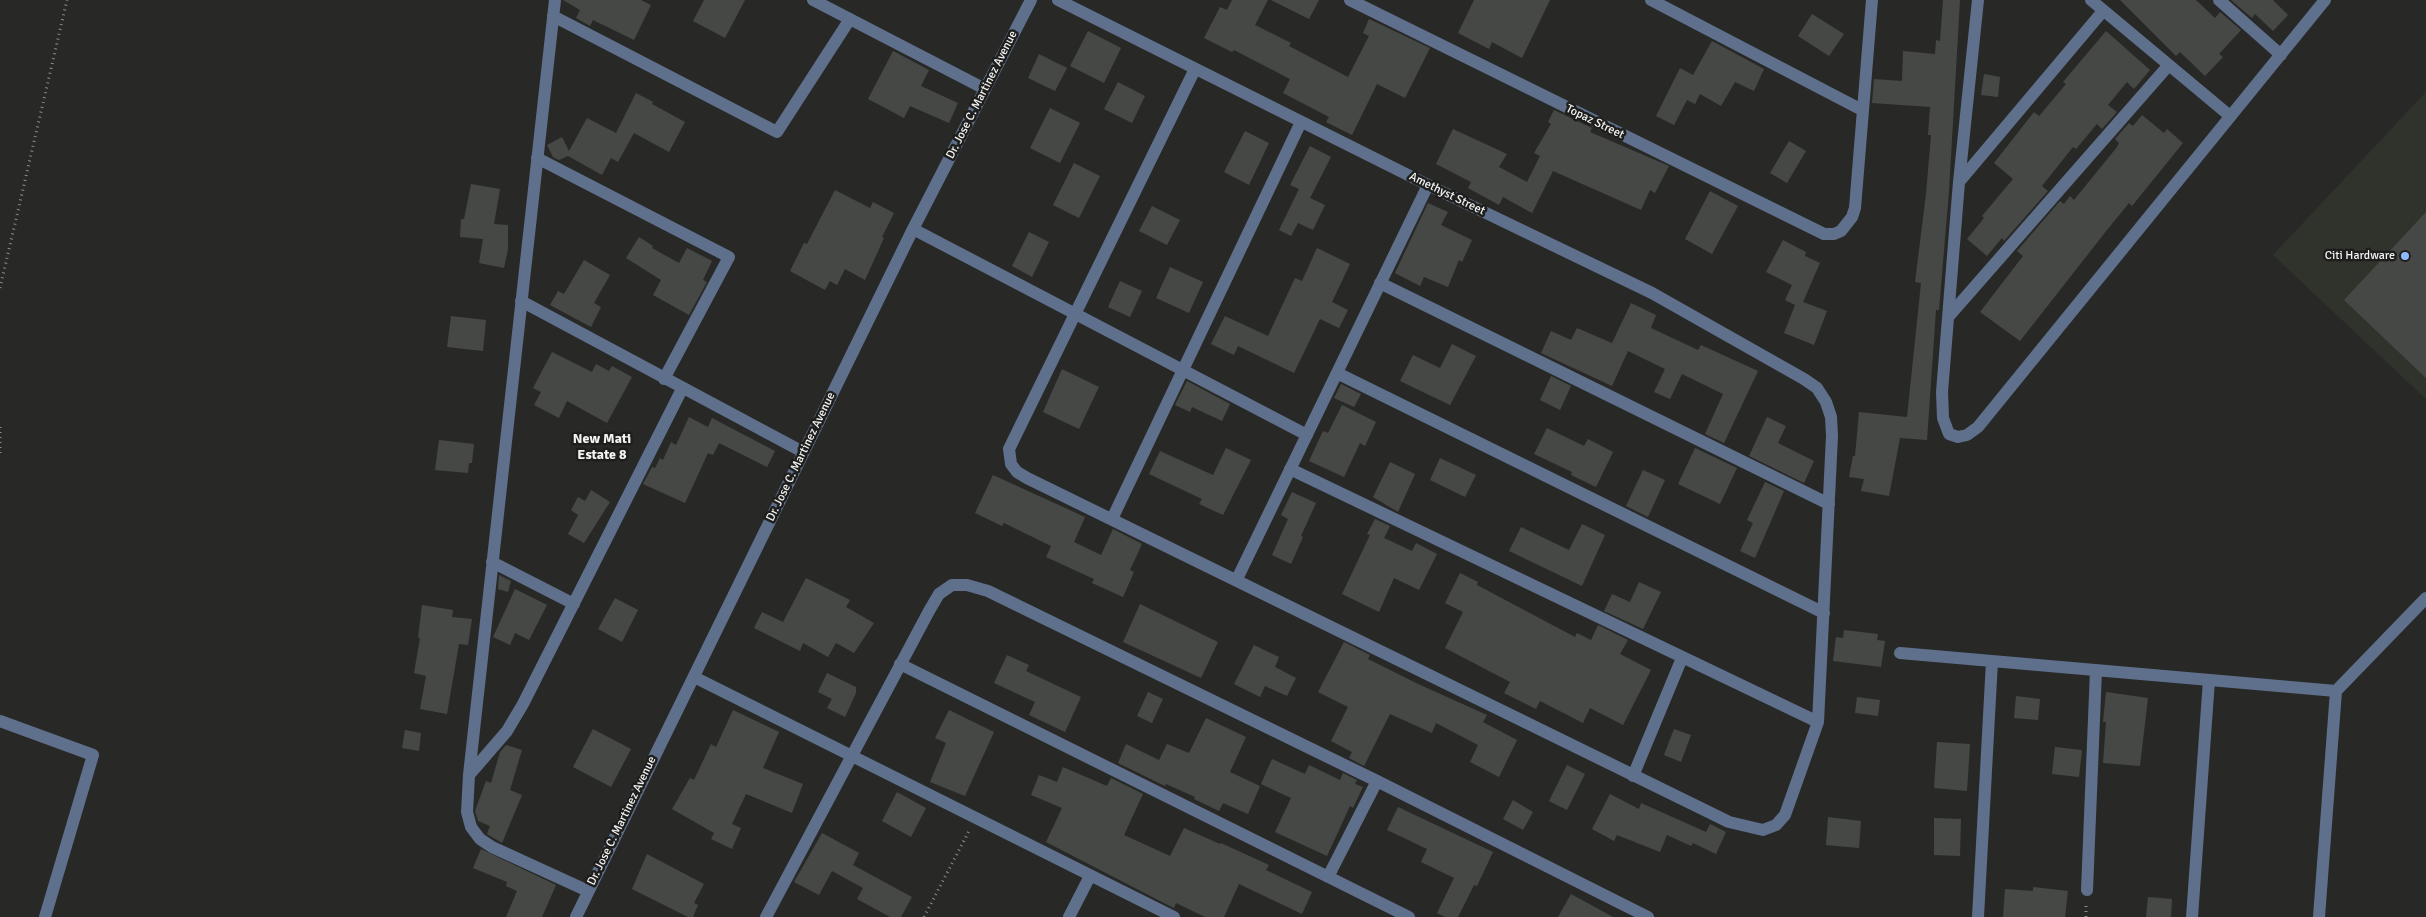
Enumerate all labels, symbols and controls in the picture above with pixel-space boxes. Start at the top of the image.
street label: Dr. Jose C. Martinez Avenue [943,29,1021,161]
street label: Topaz Street [1564,102,1626,142]
street label: Amethyst Street [1407,169,1487,219]
place label: Citi Hardware [2325,249,2395,263]
marker: Citi Hardware [2399,250,2411,262]
street label: Dr. Jose C. Martinez Avenue [763,390,839,524]
district label: New Mati Estate 8 [573,431,631,464]
street label: Dr. Jose C. Martinez Avenue [584,754,660,888]

